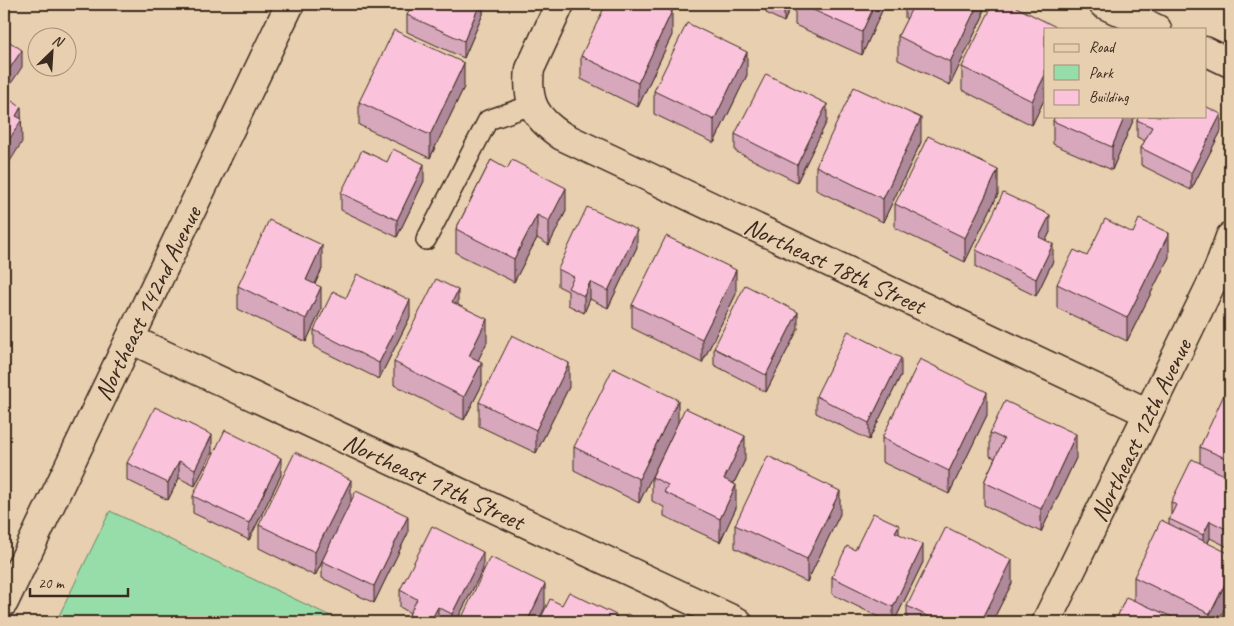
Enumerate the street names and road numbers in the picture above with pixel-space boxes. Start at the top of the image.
street label: Northeast 142nd Avenue [87,199,210,406]
street label: Northeast 18th Street [739,210,933,323]
street label: Northeast 12th Avenue [1083,332,1200,527]
street label: Northeast 17th Street [338,426,532,539]

